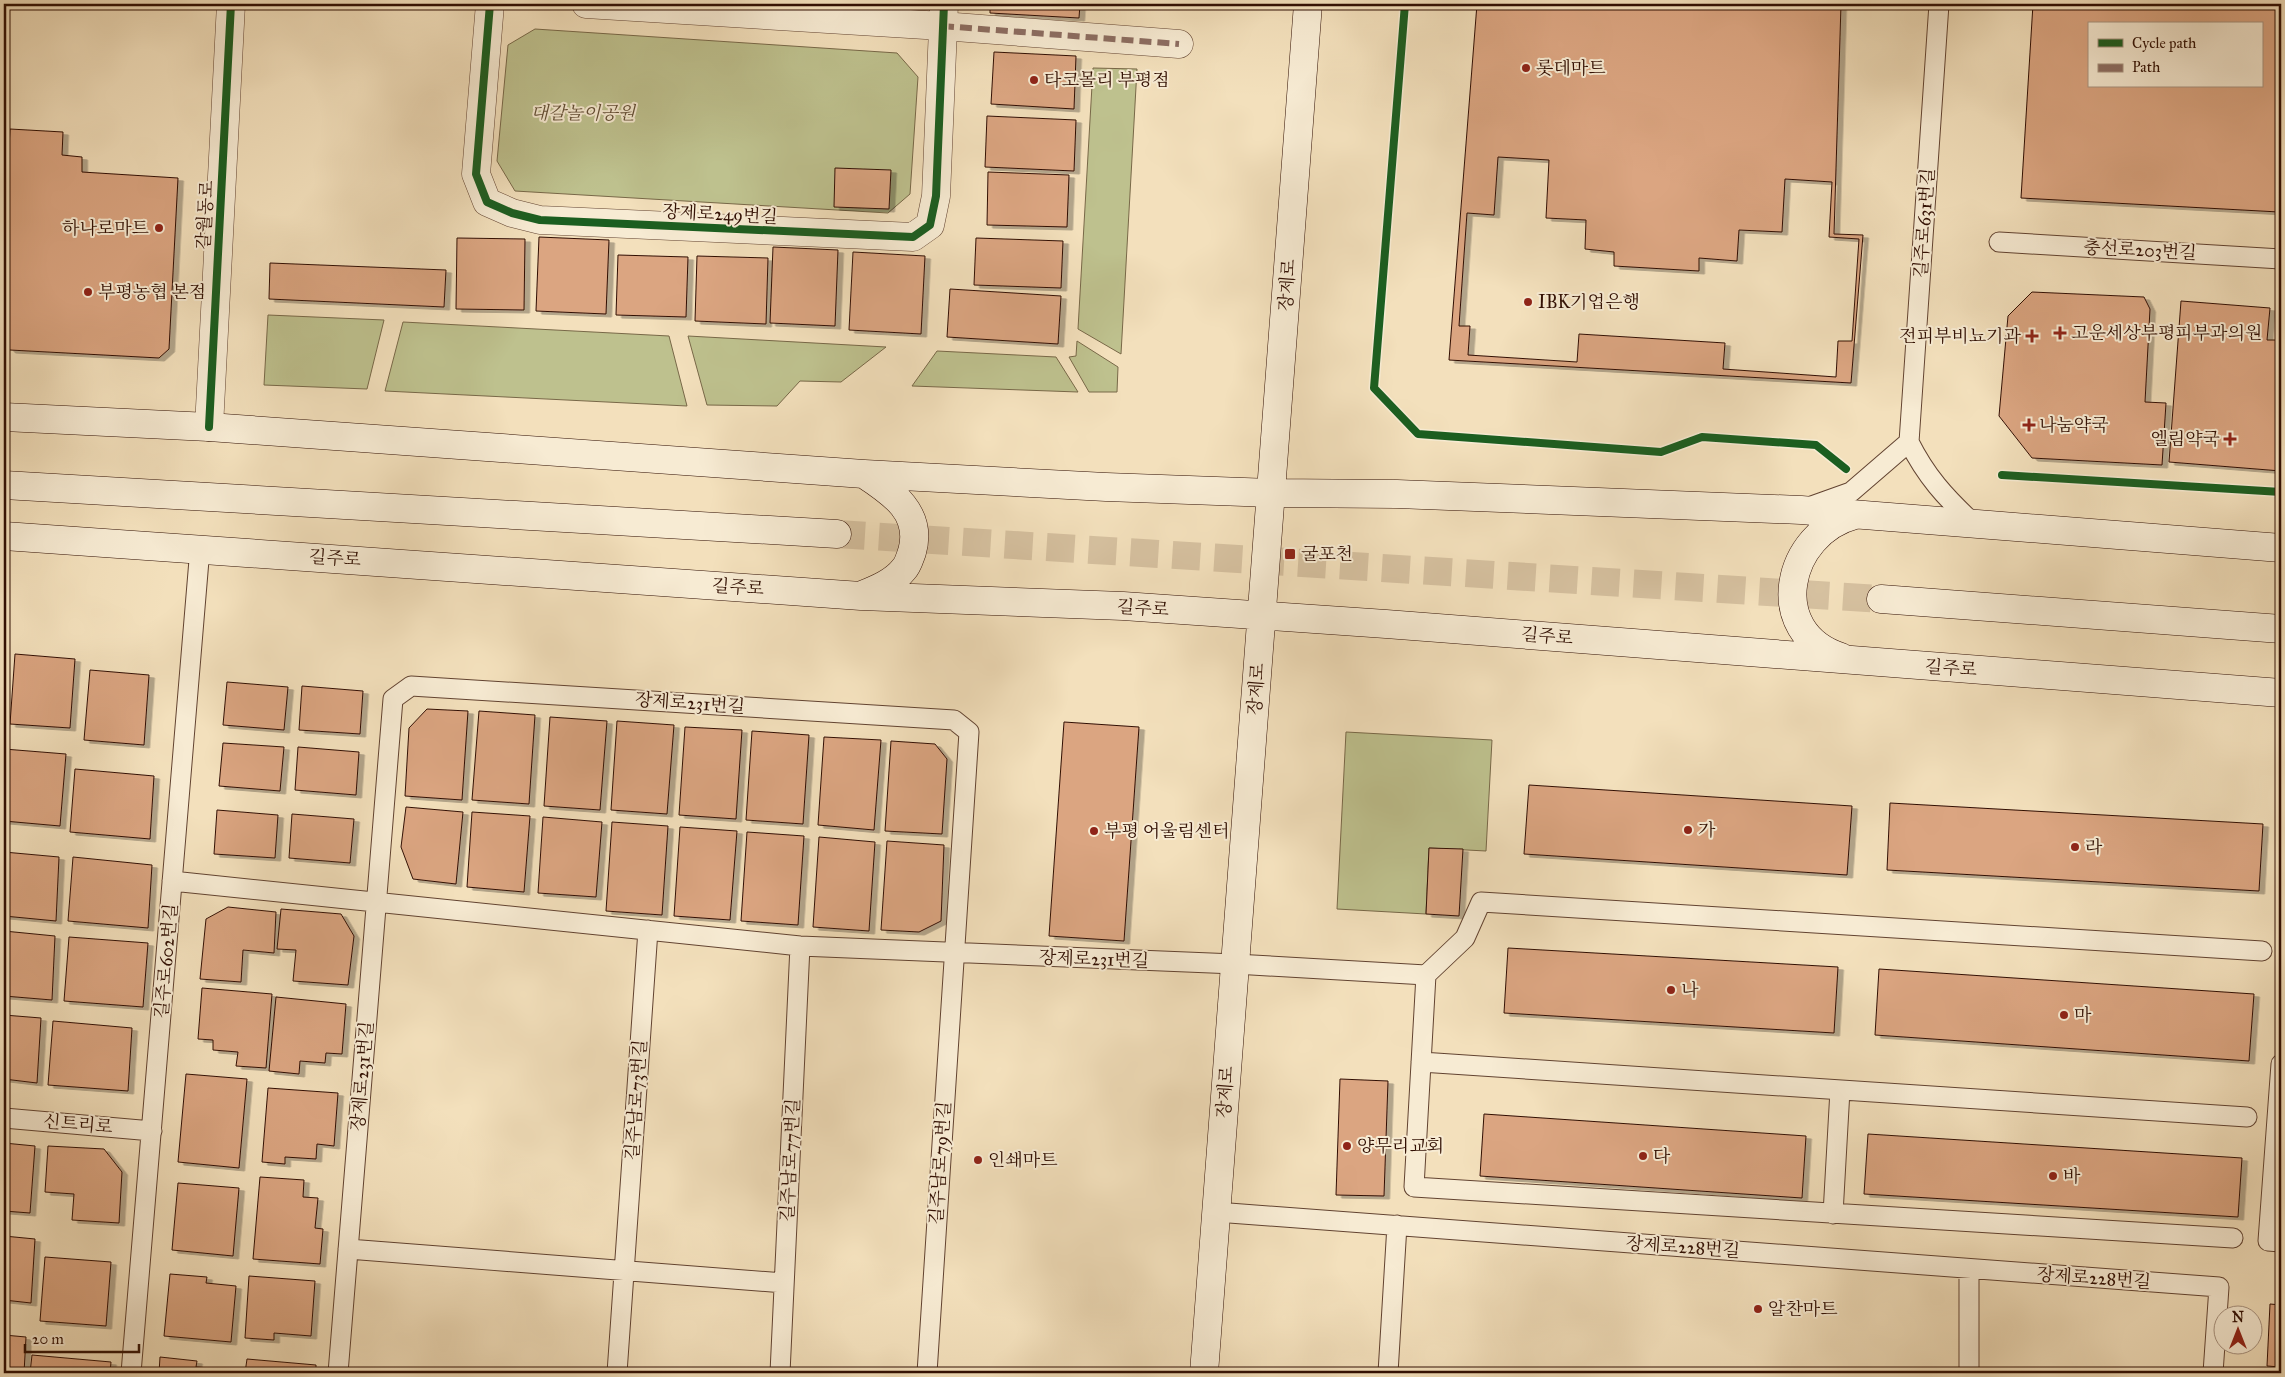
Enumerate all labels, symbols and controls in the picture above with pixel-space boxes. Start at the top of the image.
legend [2088,22,2262,88]
text: Cycle path [2132,34,2197,52]
place label: 롯데마트 [1536,57,1606,79]
text: Path [2132,58,2161,76]
marker: 롯데마트 [1520,62,1532,74]
place label: 타코몰리 부평점 [1044,69,1170,91]
marker: 타코몰리 부평점 [1028,74,1040,86]
park label: 대갈놀이공원 [531,102,637,124]
street label: 길주로631번길 [1909,167,1939,279]
street label: 갈월동로 [192,180,218,250]
street label: 장제로249번길 [662,200,778,228]
place label: 하나로마트 [62,217,150,239]
marker: 하나로마트 [153,222,165,234]
street label: 충선로203번길 [2083,236,2197,264]
street label: 장제로 [1274,258,1300,312]
place label: 부평농협 본점 [98,281,206,303]
marker: 부평농협 본점 [82,286,94,298]
place label: IBK기업은행 [1538,291,1640,313]
marker: IBK기업은행 [1522,296,1534,308]
place label: 고운세상부평피부과의원 [2071,322,2262,344]
place label: 전피부비뇨기과 [1899,325,2022,347]
marker: 고운세상부평피부과의원 [2053,326,2067,340]
marker: 전피부비뇨기과 [2025,329,2039,343]
place label: 나눔약국 [2039,414,2109,436]
marker: 나눔약국 [2023,419,2035,431]
place label: 엘림약국 [2150,428,2220,450]
marker: 엘림약국 [2224,433,2236,445]
place label: 굴포천 [1301,543,1353,565]
street label: 길주로 [308,545,362,571]
marker: 굴포천 [1283,547,1297,561]
street label: 길주로 [711,574,765,600]
street label: 길주로 [1116,595,1170,621]
street label: 길주로 [1520,623,1574,649]
street label: 길주로 [1924,655,1978,681]
street label: 장제로 [1243,662,1269,716]
street label: 장제로231번길 [634,688,746,718]
place label: 가 [1698,819,1716,841]
place label: 부평 어울림센터 [1104,820,1230,842]
marker: 가 [1682,824,1694,836]
marker: 부평 어울림센터 [1088,825,1100,837]
place label: 라 [2085,836,2103,858]
marker: 라 [2069,841,2081,853]
street label: 길주로602번길 [150,902,182,1020]
street label: 장제로231번길 [1039,946,1149,972]
place label: 나 [1681,979,1699,1001]
marker: 나 [1665,984,1677,996]
place label: 마 [2074,1004,2092,1026]
marker: 마 [2058,1009,2070,1021]
street label: 장제로231번길 [346,1020,378,1132]
street label: 길주남로73번길 [621,1039,651,1161]
street label: 장제로 [1212,1065,1238,1119]
street label: 길주남로77번길 [776,1098,804,1222]
street label: 길주남로79번길 [925,1101,955,1225]
street label: 신트리로 [42,1110,114,1138]
place label: 양무리교회 [1357,1135,1444,1157]
marker: 양무리교회 [1341,1140,1353,1152]
place label: 다 [1653,1145,1671,1167]
place label: 인쇄마트 [988,1149,1058,1171]
marker: 다 [1637,1150,1649,1162]
marker: 인쇄마트 [972,1154,984,1166]
place label: 바 [2063,1165,2081,1187]
marker: 바 [2047,1170,2059,1182]
street label: 장제로228번길 [1625,1232,1741,1262]
street label: 장제로228번길 [2036,1263,2152,1293]
place label: 알찬마트 [1768,1298,1838,1320]
marker: 알찬마트 [1752,1303,1764,1315]
north arrow [2212,1304,2262,1354]
text: N [2232,1309,2244,1326]
scale bar [25,1322,139,1354]
text: 20 m [32,1330,64,1348]

